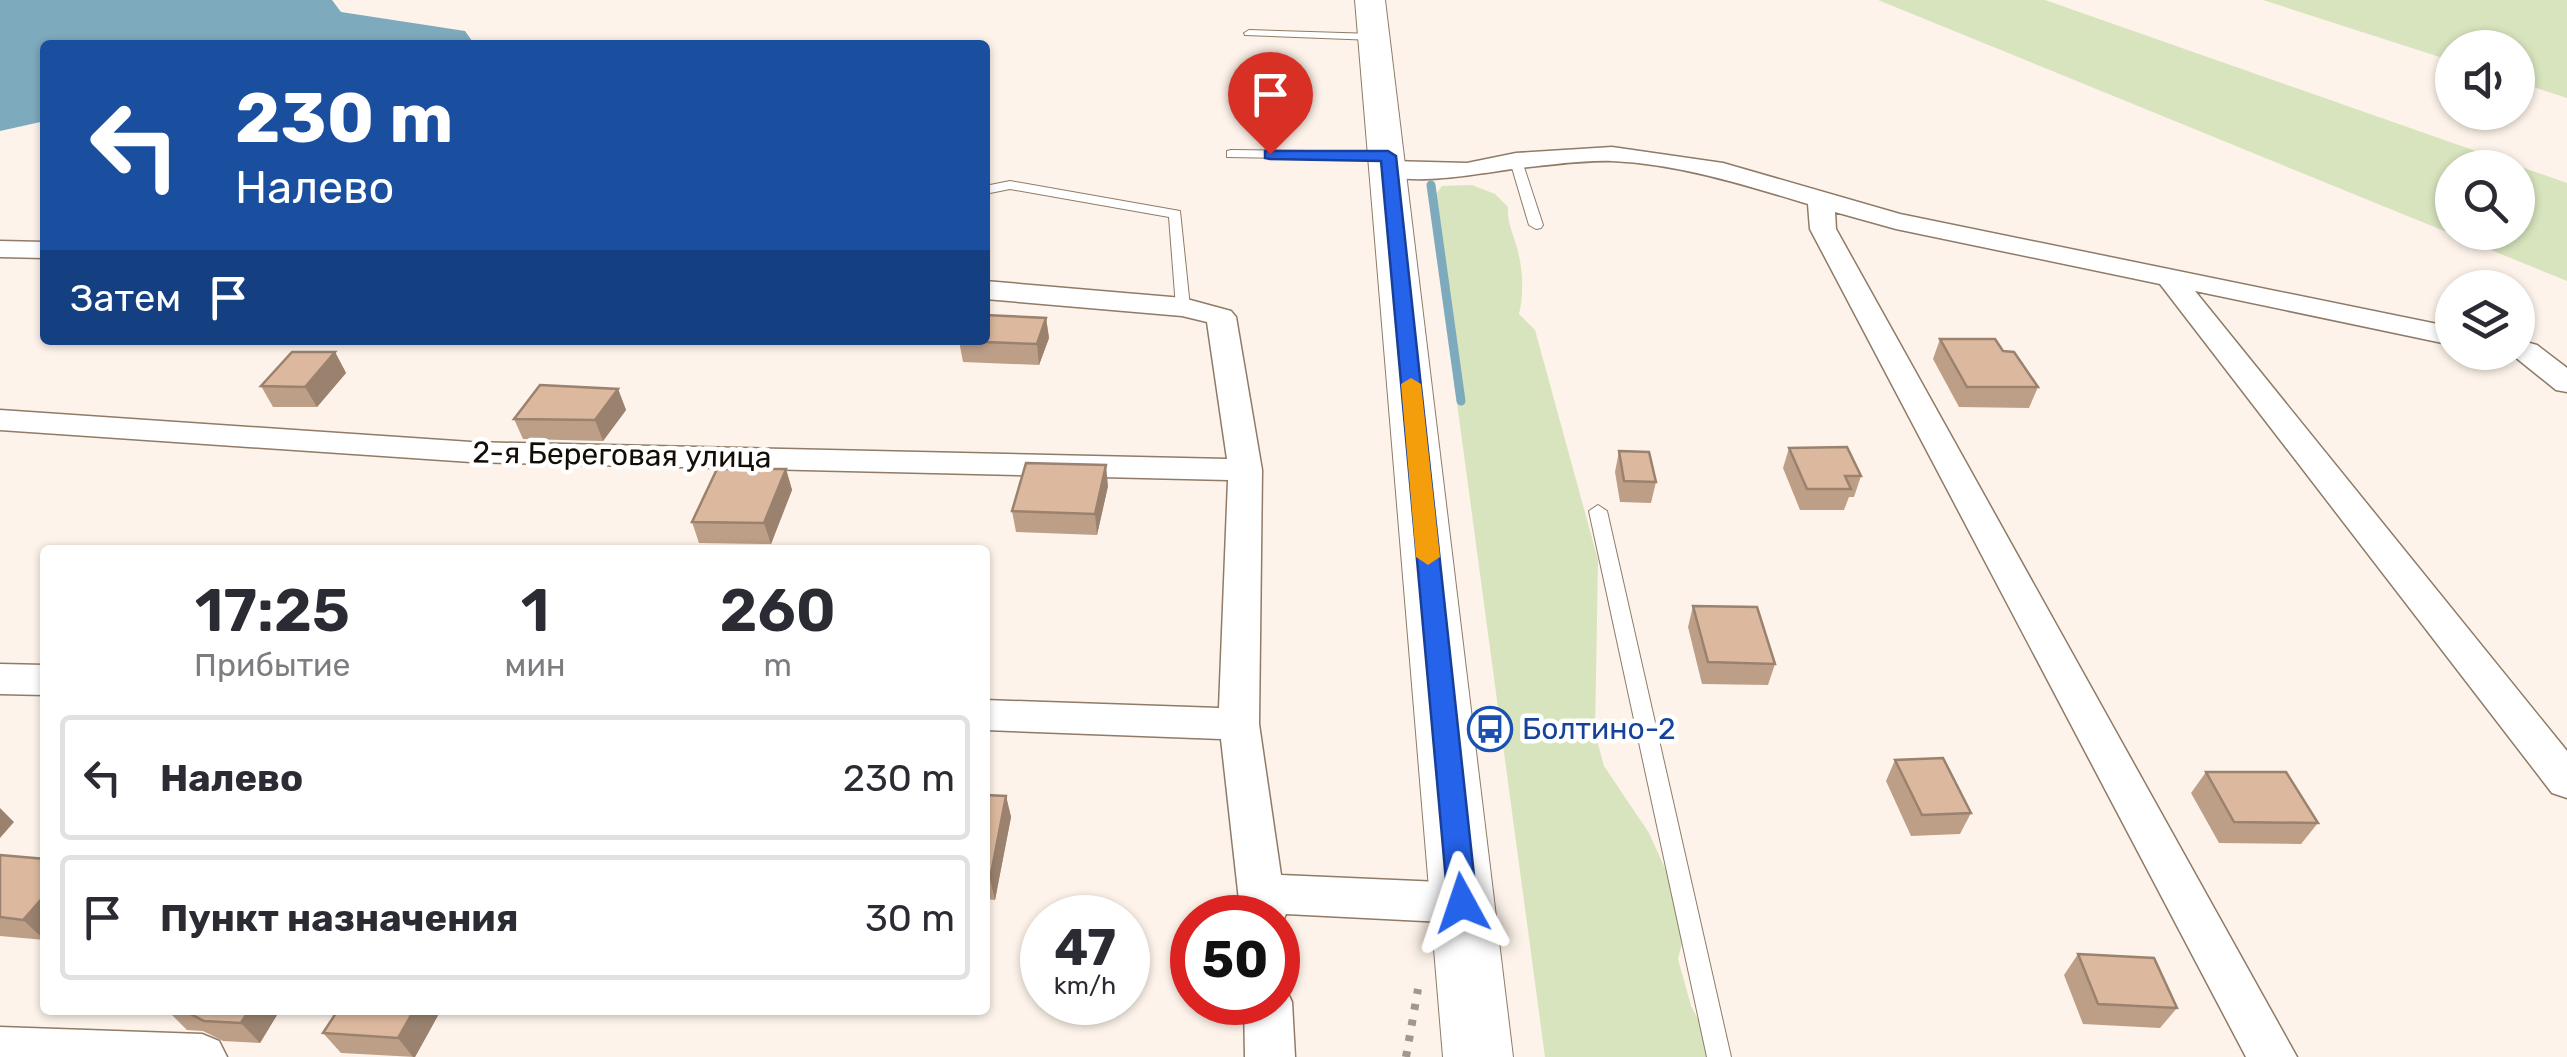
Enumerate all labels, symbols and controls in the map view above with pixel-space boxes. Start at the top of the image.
map controls [2435,30,2535,370]
button: sound [2435,30,2535,130]
pin [1228,52,1313,155]
icon: arrive [1243,67,1298,122]
text: 230 m [235,77,453,160]
icon: left [70,80,200,210]
button: search [2435,150,2535,250]
text: Налево [235,161,394,214]
icon: arrive [201,270,256,325]
button: layers [2435,270,2535,370]
text: Затем [70,275,181,321]
street label: 2-я Береговая улица [472,434,772,476]
text: 17:25 [195,575,350,646]
text: 1 [521,575,549,646]
text: 260 [720,575,836,646]
text: Прибытие [194,646,351,684]
text: мин [505,646,565,684]
text: m [763,646,792,684]
bus stop icon: Болтино-2 [1467,706,1513,752]
place label: Болтино-2 [1522,711,1676,747]
icon: left [75,750,130,805]
text: Налево [160,755,303,801]
text: 230 m [843,755,955,801]
position arrow [1410,851,1514,955]
icon: arrive [75,890,130,945]
text: Пункт назначения [160,895,519,941]
text: 30 m [865,895,955,941]
speed limit sign: 50 [1170,895,1300,1025]
text: 47 [1054,918,1116,978]
text: km/h [1054,971,1116,1000]

